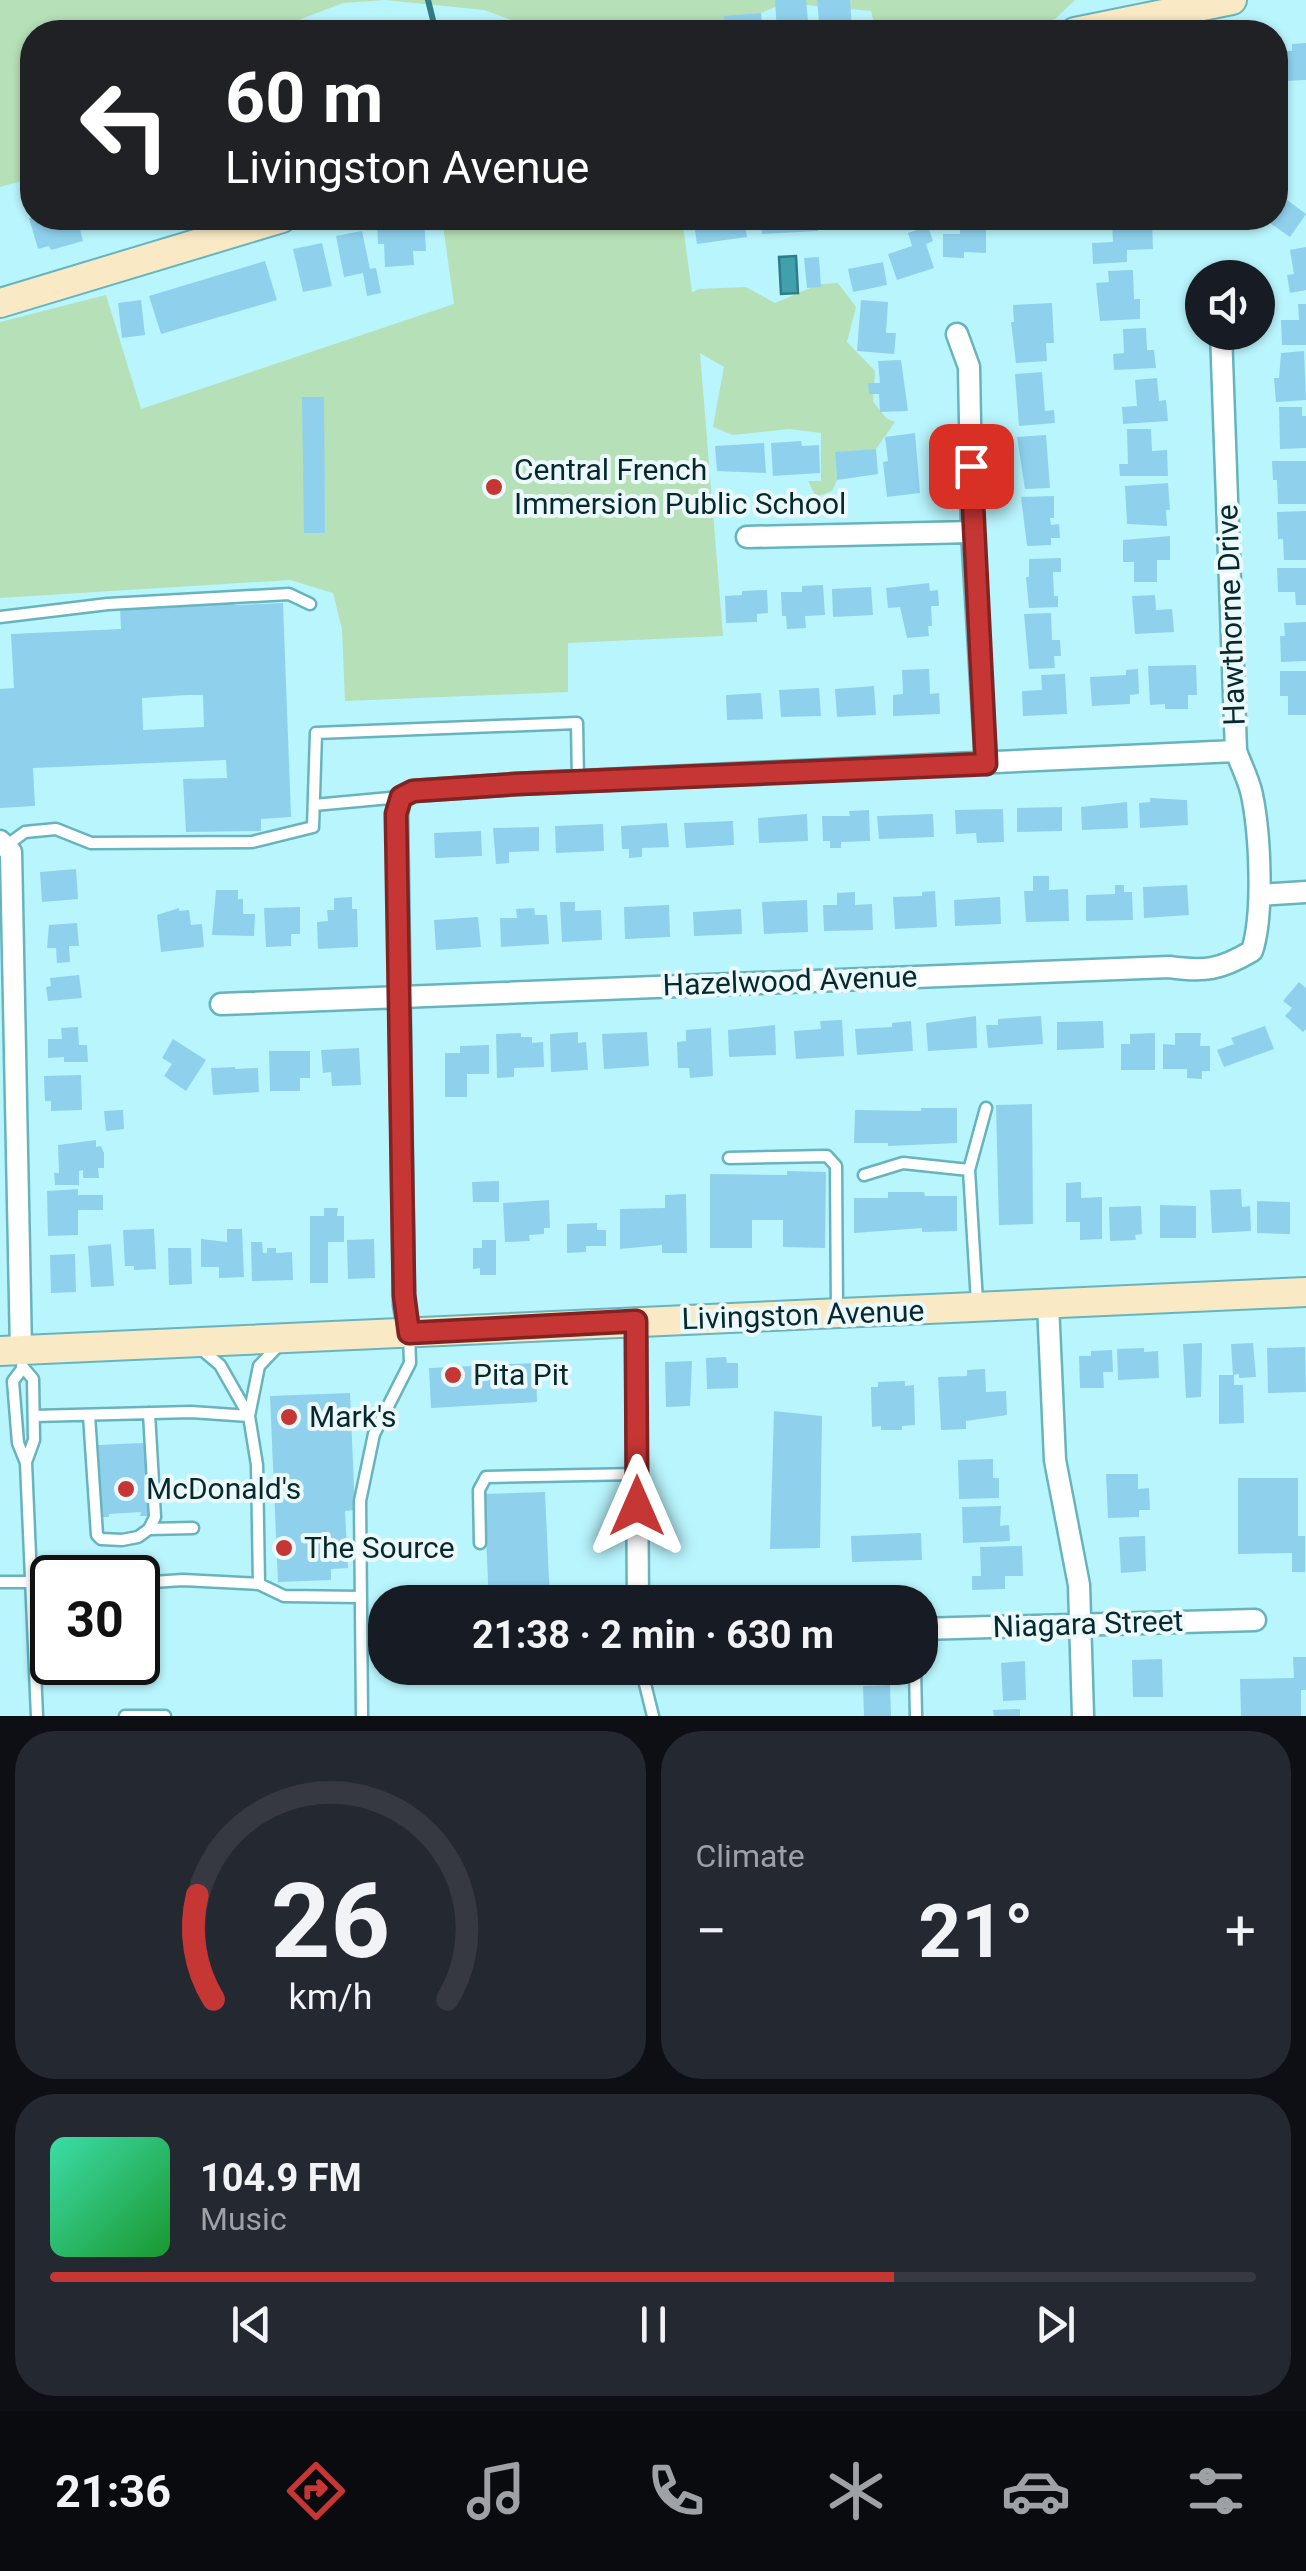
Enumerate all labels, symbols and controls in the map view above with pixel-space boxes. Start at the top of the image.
text: 60 m [225,57,383,139]
icon: left [60,60,190,190]
text: Livingston Avenue [225,141,589,194]
map controls [1185,260,1275,350]
button: sound [1185,260,1275,350]
pin [929,424,1014,509]
icon: arrive [944,439,999,494]
place label: Central French Immersion Public School [514,452,846,521]
marker: Central French Immersion Public School [483,476,505,498]
street label: Hawthorne Drive [1209,504,1252,726]
street label: Hazelwood Avenue [662,959,918,1002]
street label: Livingston Avenue [681,1293,925,1336]
place label: Pita Pit [473,1357,569,1392]
marker: Pita Pit [442,1364,464,1386]
place label: Mark's [309,1399,396,1434]
marker: Mark's [278,1406,300,1428]
position arrow [585,1454,689,1558]
place label: McDonald's [146,1471,301,1506]
marker: McDonald's [115,1478,137,1500]
place label: The Source [304,1530,455,1565]
marker: The Source [273,1537,295,1559]
speed limit sign: 30 [30,1555,160,1685]
street label: Niagara Street [992,1603,1184,1644]
text: 21:38 · 2 min · 630 m [472,1613,834,1657]
text: Climate [696,1837,805,1875]
text: 26 [271,1861,390,1982]
text: 21° [918,1887,1034,1975]
text: − [696,1899,727,1963]
text: + [1225,1899,1256,1963]
text: km/h [288,1976,372,2018]
text: 104.9 FM [200,2156,362,2200]
text: Music [200,2200,287,2238]
icon: previous [224,2297,279,2352]
icon: pause [626,2297,681,2352]
icon: next [1028,2297,1083,2352]
icon: directions [281,2456,351,2526]
icon: music [461,2456,531,2526]
icon: phone [641,2456,711,2526]
icon: climate [821,2456,891,2526]
icon: car [1001,2456,1071,2526]
icon: filters [1181,2456,1251,2526]
text: 21:36 [55,2465,171,2518]

